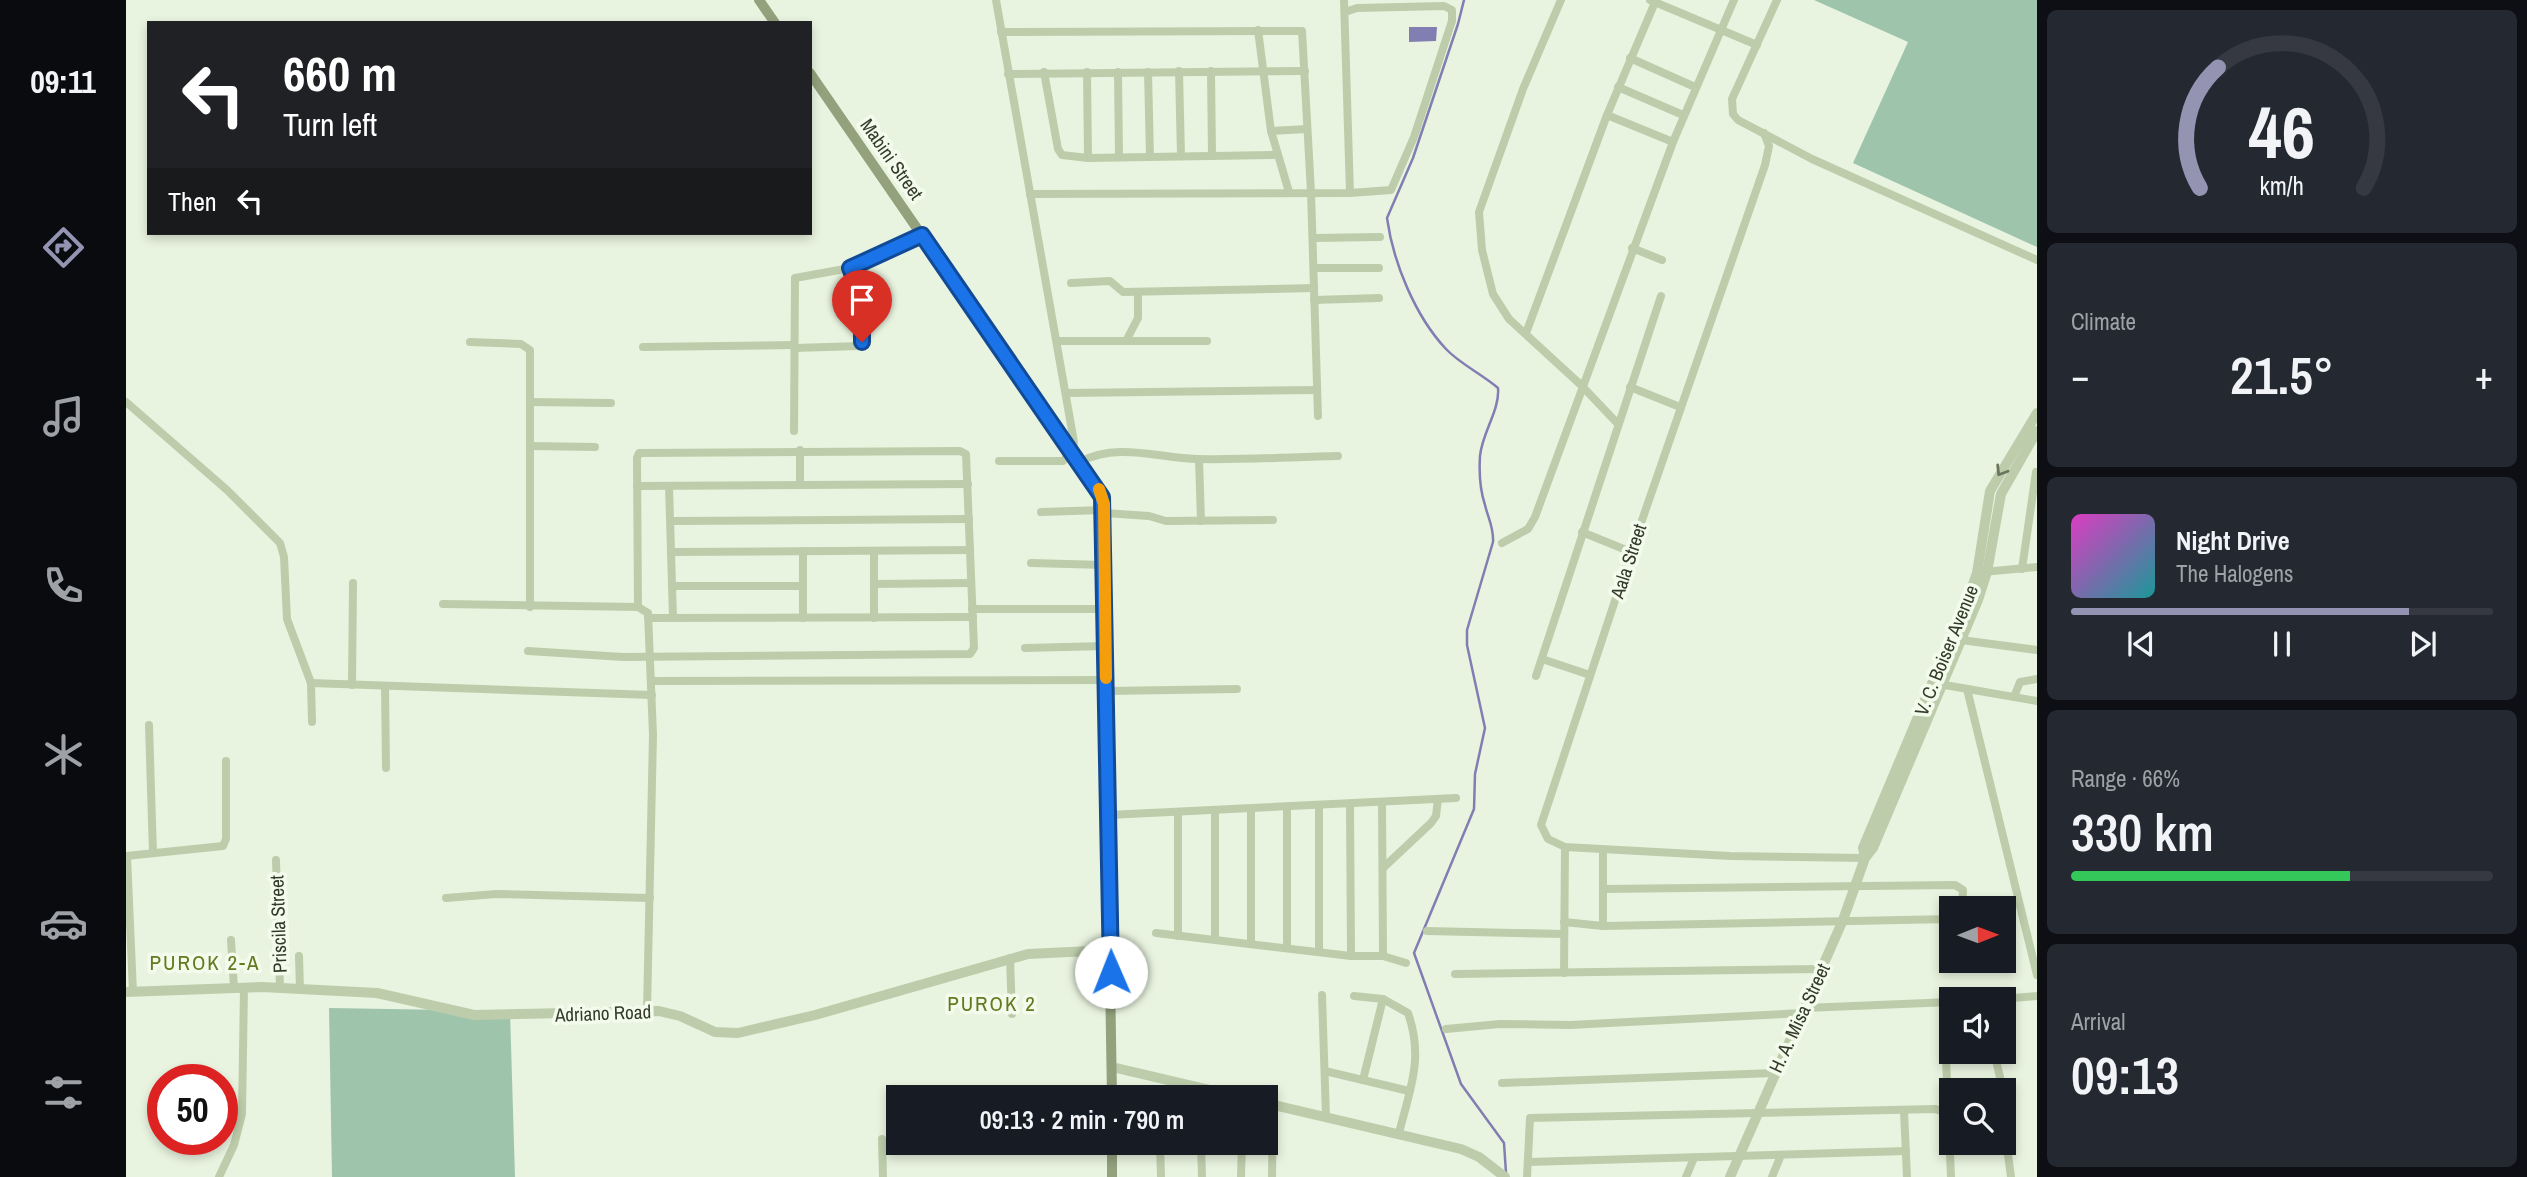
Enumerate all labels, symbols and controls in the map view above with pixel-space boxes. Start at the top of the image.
text: 660 m [283,40,397,106]
icon: left [168,49,259,140]
text: 09:11 [30,60,96,103]
text: 46 [2249,83,2315,181]
text: Turn left [283,103,377,146]
street label: Mabini Street [855,113,930,205]
text: km/h [2260,169,2304,203]
icon: left [231,182,269,220]
text: Then [168,184,217,219]
icon: directions [39,223,88,272]
pin [832,270,892,342]
icon: arrive [843,281,881,319]
text: Climate [2071,306,2136,337]
text: 21.5° [2230,340,2334,410]
text: − [2071,350,2089,401]
text: + [2475,350,2493,401]
icon: music [39,392,88,441]
one-way arrow [1996,463,2009,476]
street label: Aala Street [1603,520,1652,603]
text: Night Drive [2176,523,2290,558]
text: The Halogens [2176,558,2293,589]
icon: phone [39,561,88,610]
street label: V. C. Boiser Avenue [1908,581,1984,719]
icon: previous [2122,625,2160,663]
icon: pause [2263,625,2301,663]
icon: next [2404,625,2442,663]
icon: climate [39,730,88,779]
text: Range · 66% [2071,763,2180,794]
text: 330 km [2071,797,2214,867]
street label: Priscila Street [263,874,293,973]
north arrow [1939,896,2016,973]
map controls [1939,896,2016,1155]
icon: car [39,899,88,948]
position arrow [1074,935,1148,1009]
district label: PUROK 2-A [150,948,260,977]
street label: H. A. Misa Street [1762,959,1836,1077]
button: sound [1939,987,2016,1064]
district label: PUROK 2 [947,989,1037,1018]
street label: Adriano Road [554,998,651,1028]
text: Arrival [2071,1006,2126,1037]
text: 09:13 [2071,1040,2179,1110]
speed limit sign: 50 [147,1064,238,1155]
icon: filters [39,1068,88,1117]
button: search [1939,1078,2016,1155]
text: 09:13 · 2 min · 790 m [980,1102,1184,1137]

